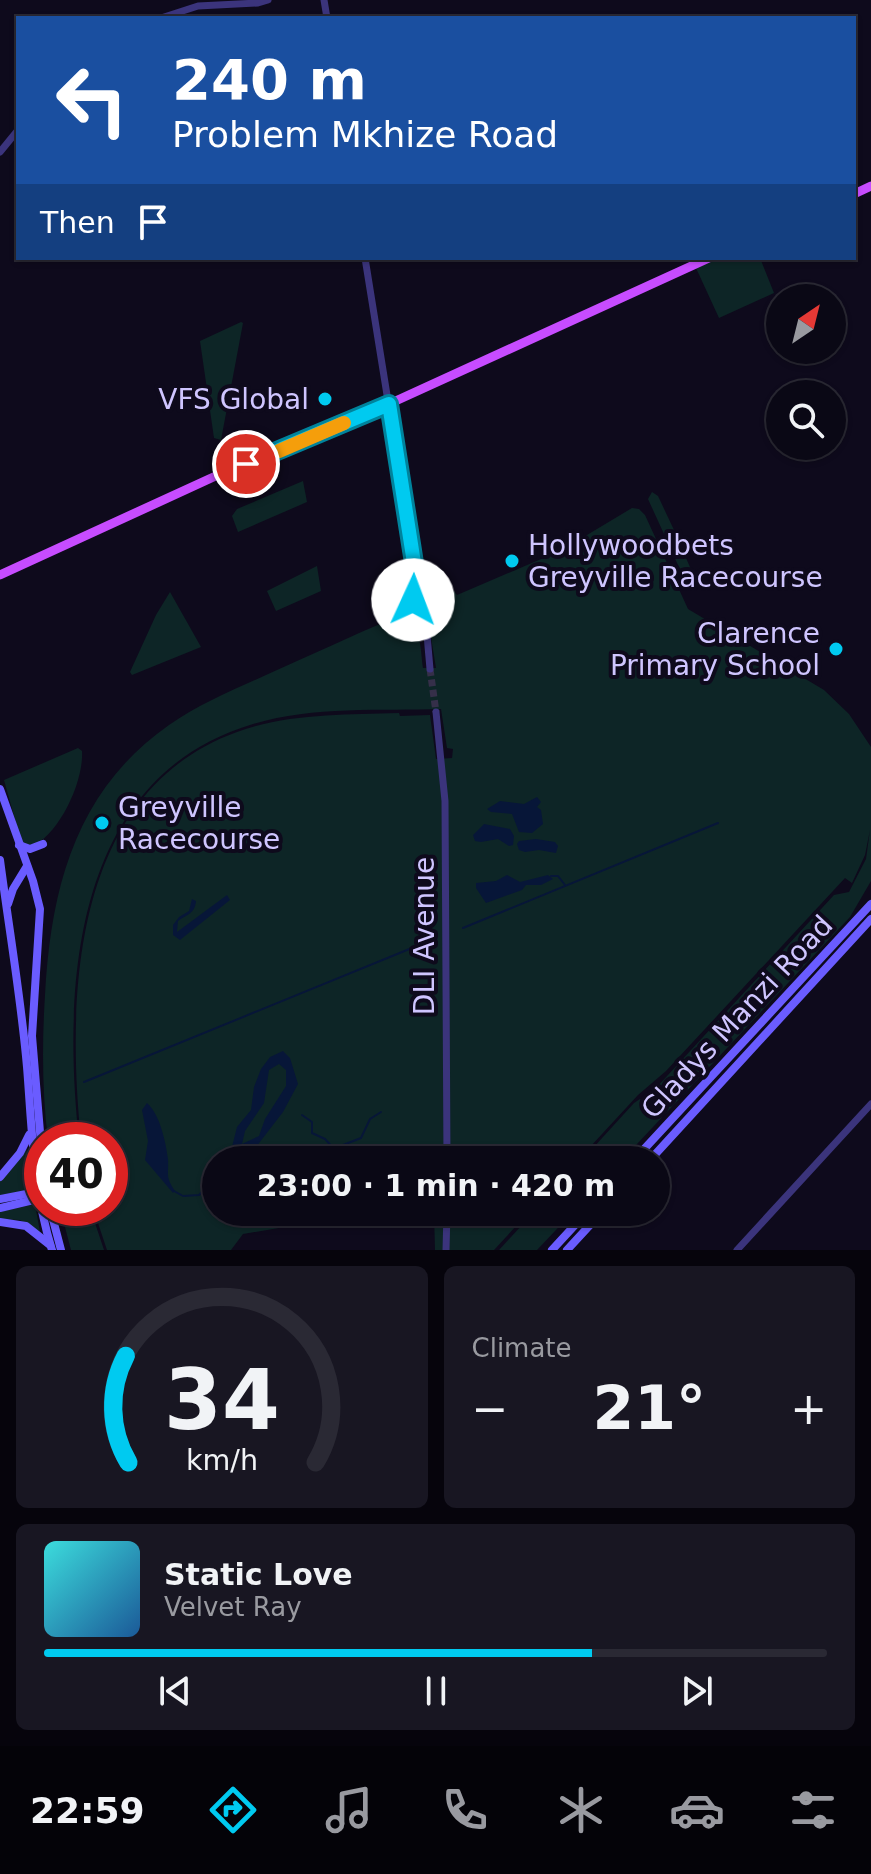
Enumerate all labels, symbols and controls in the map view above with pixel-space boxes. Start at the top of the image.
text: 240 m [172,47,367,112]
icon: left [40,48,144,152]
text: Problem Mkhize Road [172,114,558,155]
icon: arrive [131,200,175,244]
text: Then [40,205,115,240]
north arrow [766,284,846,364]
map controls [766,284,846,460]
button: search [766,380,846,460]
place label: VFS Global [158,383,309,416]
marker: VFS Global [316,390,334,408]
pin [212,430,280,498]
icon: arrive [224,442,268,486]
place label: Hollywoodbets Greyville Racecourse [528,529,823,594]
marker: Hollywoodbets Greyville Racecourse [503,552,521,570]
position arrow [371,558,455,642]
place label: Clarence Primary School [610,617,820,682]
marker: Clarence Primary School [827,640,845,658]
place label: Greyville Racecourse [118,791,280,856]
marker: Greyville Racecourse [93,814,111,832]
street label: DLI Avenue [408,857,441,1015]
street label: Gladys Manzi Road [635,909,839,1125]
speed limit sign: 40 [24,1122,128,1226]
text: 23:00 · 1 min · 420 m [257,1168,615,1203]
text: Climate [472,1333,572,1363]
text: 34 [164,1352,280,1449]
text: 21° [593,1373,706,1443]
text: − [472,1383,508,1434]
text: + [790,1383,827,1434]
text: km/h [186,1443,258,1477]
text: Static Love [164,1557,353,1592]
text: Velvet Ray [164,1592,302,1622]
icon: previous [153,1669,197,1713]
icon: pause [414,1669,458,1713]
icon: next [675,1669,719,1713]
icon: directions [205,1782,261,1838]
icon: music [321,1782,377,1838]
icon: phone [437,1782,493,1838]
icon: climate [553,1782,609,1838]
icon: car [669,1782,725,1838]
icon: filters [785,1782,841,1838]
text: 22:59 [30,1790,145,1831]

